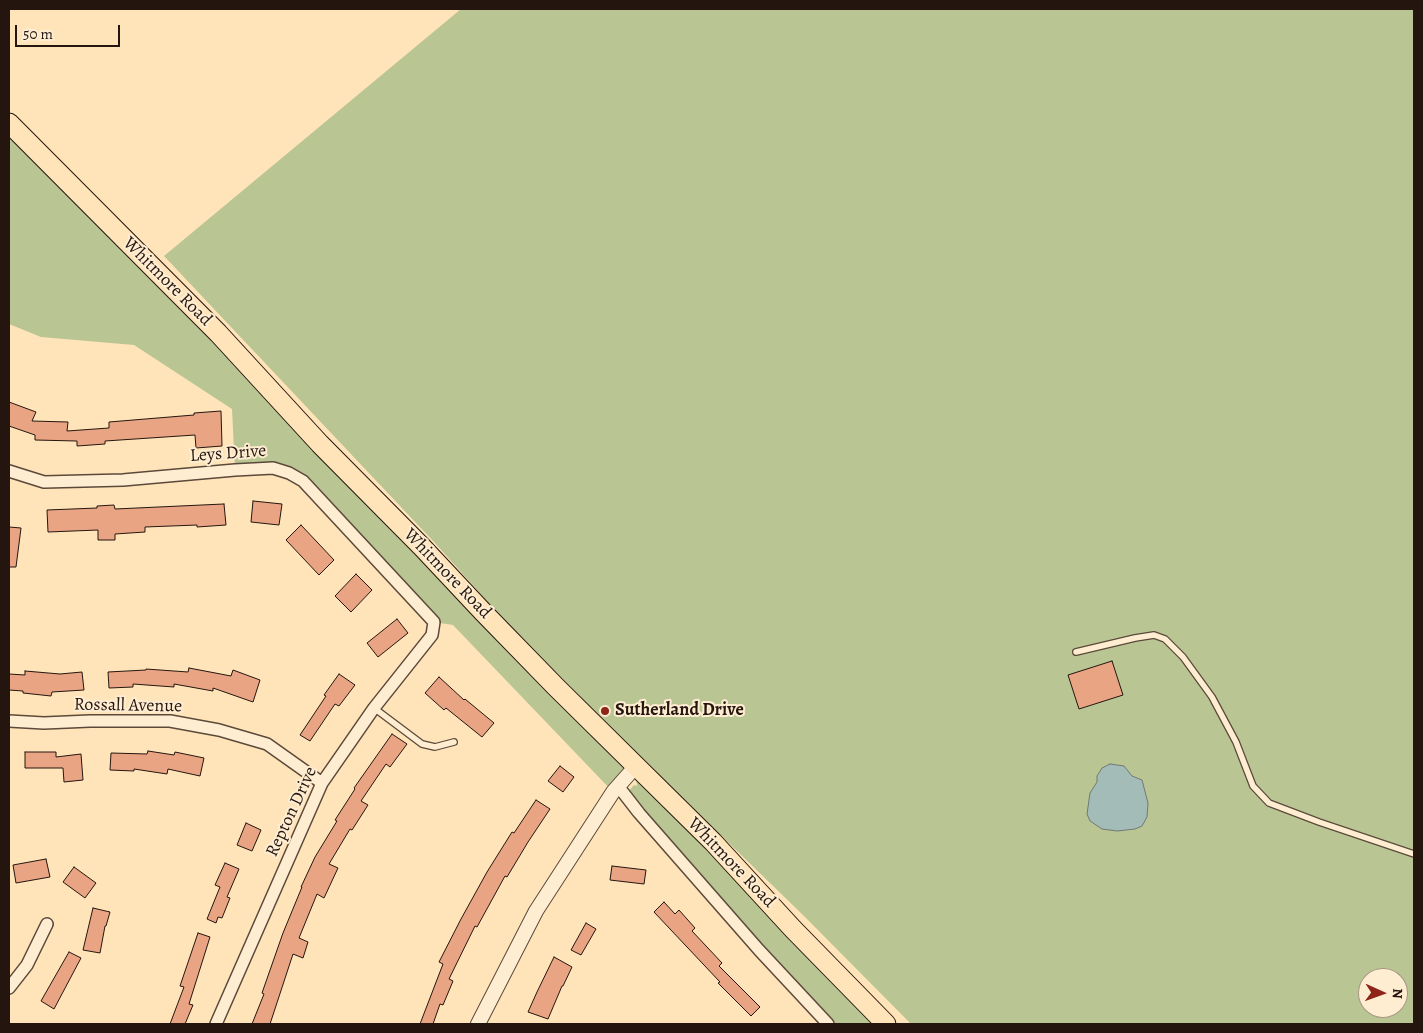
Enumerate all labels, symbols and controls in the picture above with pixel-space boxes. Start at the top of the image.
scale bar [18,15,122,47]
text: 50 m [23,24,53,44]
street label: Whitmore Road [118,233,216,331]
street label: Leys Drive [189,441,267,467]
street label: Whitmore Road [399,524,495,624]
street label: Rossall Avenue [74,694,182,718]
place label: Sutherland Drive [615,700,744,722]
marker: Sutherland Drive [599,705,611,717]
street label: Repton Drive [262,764,322,860]
street label: Whitmore Road [683,813,779,913]
north arrow [1358,968,1408,1018]
text: N [1388,988,1407,999]

